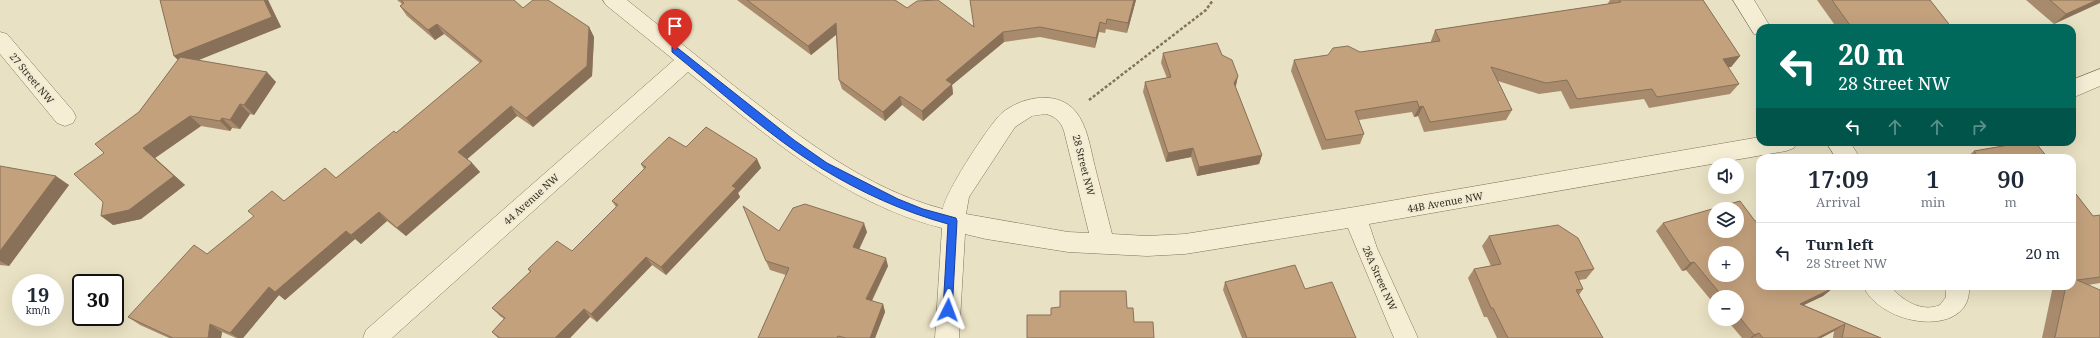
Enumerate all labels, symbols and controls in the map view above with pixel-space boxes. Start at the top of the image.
pin [658,9,692,50]
icon: arrive [664,15,686,37]
text: 20 m [1838,35,1905,73]
icon: left [1772,40,1824,92]
street label: 27 Street NW [7,50,58,107]
text: 28 Street NW [1838,71,1950,95]
icon: left [1842,116,1864,138]
icon: ahead [1884,116,1906,138]
icon: ahead [1926,116,1948,138]
icon: right [1968,116,1990,138]
street label: 28 Street NW [1070,133,1098,197]
map controls [1708,158,1744,326]
button: sound [1708,158,1744,194]
text: 17:09 [1808,162,1869,195]
text: 1 [1926,162,1940,195]
text: 90 [1997,162,2024,195]
street label: 44 Avenue NW [500,170,562,228]
street label: 44B Avenue NW [1406,188,1485,216]
text: Arrival [1816,193,1861,211]
text: min [1921,193,1946,211]
text: m [2005,193,2017,211]
button: layers [1708,202,1744,238]
text: Turn left [1806,234,1874,254]
icon: left [1772,242,1794,264]
street label: 28A Street NW [1359,243,1401,313]
text: 20 m [2025,243,2060,263]
button: + [1708,246,1744,282]
text: 28 Street NW [1806,254,1887,272]
speed limit sign: 30 [72,274,124,326]
text: 19 [27,281,49,308]
position arrow [927,289,969,331]
button: − [1708,290,1744,326]
text: km/h [26,303,50,317]

